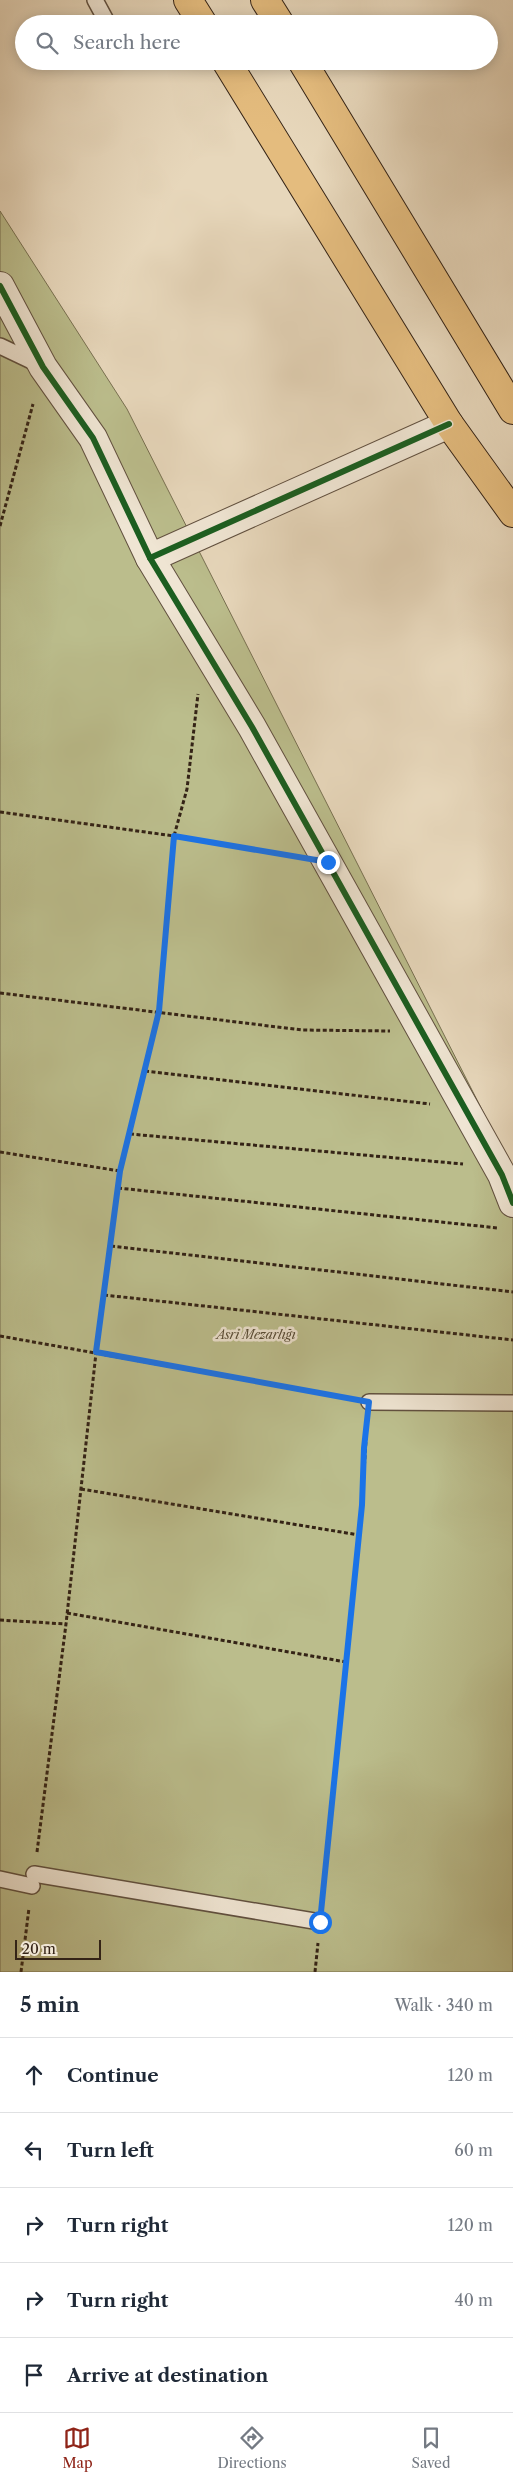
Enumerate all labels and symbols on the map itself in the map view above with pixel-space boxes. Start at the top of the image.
route end [317,851,340,874]
park label: Asri Mezarlığı [214,1327,296,1342]
route start [309,1911,332,1934]
scale bar [15,1937,101,1960]

